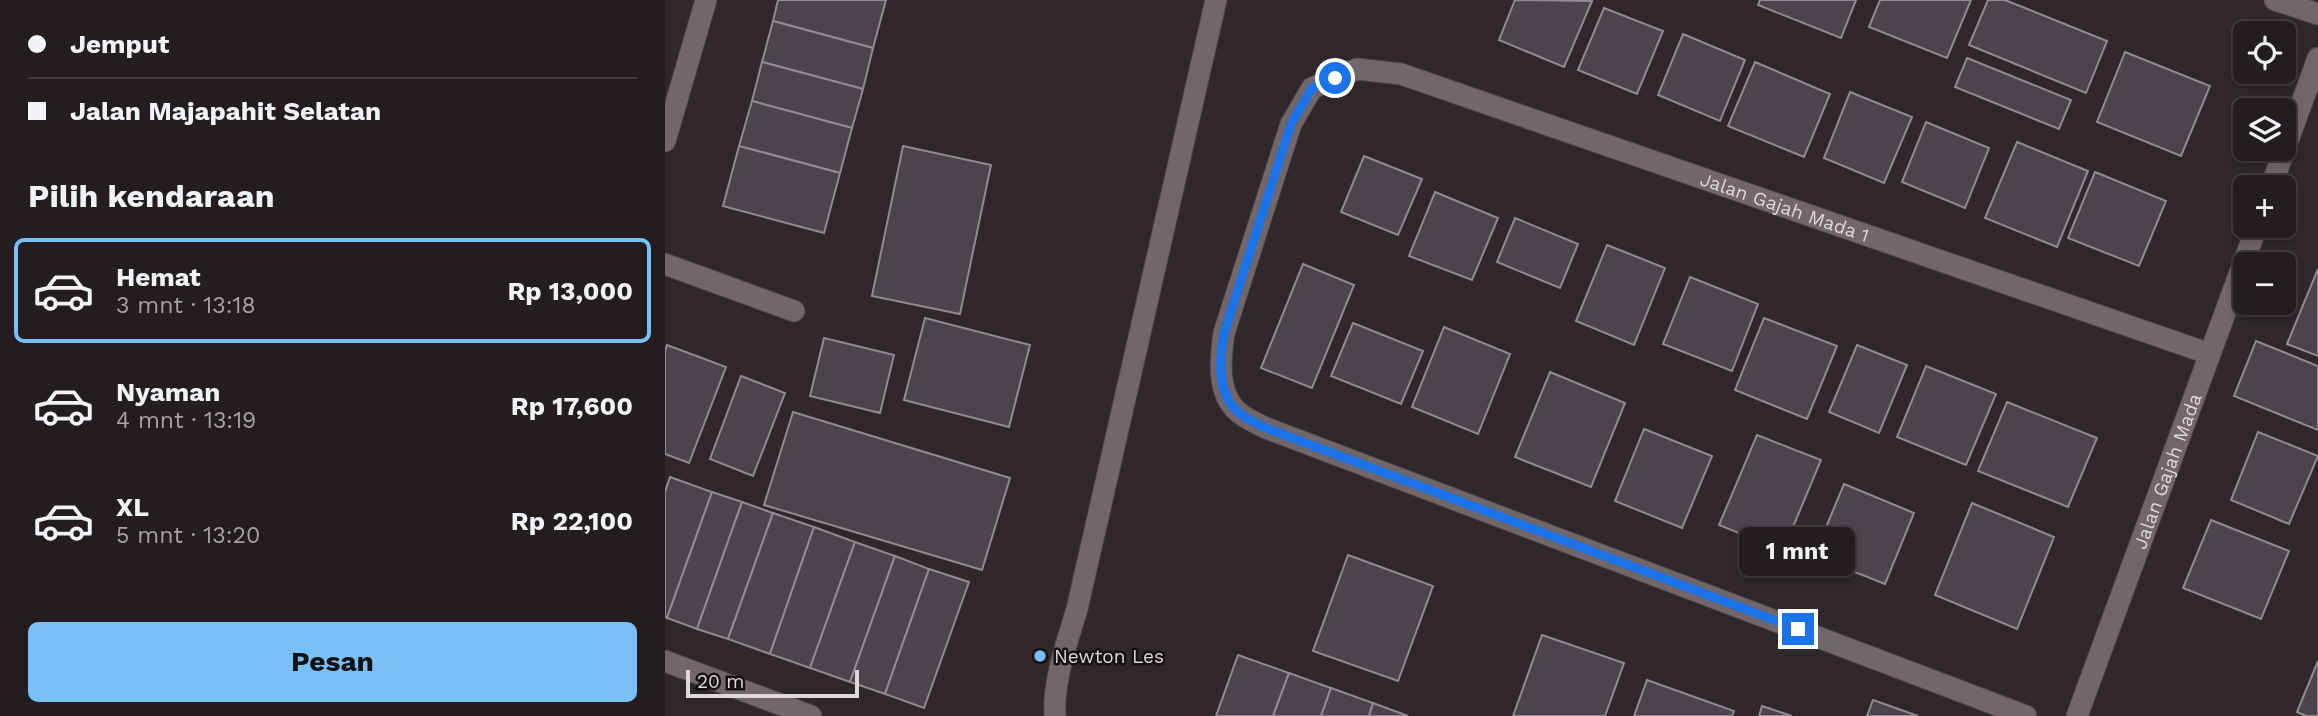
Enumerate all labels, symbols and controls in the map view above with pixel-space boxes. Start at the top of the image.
map controls [2233,21,2296,315]
button: locate [2233,21,2296,84]
text: Jemput [70,29,169,59]
route start [1319,62,1351,94]
text: Jalan Majapahit Selatan [70,96,381,126]
button: layers [2233,98,2296,161]
street label: Jalan Gajah Mada 1 [1697,167,1872,247]
button: + [2233,175,2296,238]
text: Pilih kendaraan [28,177,275,215]
button: − [2233,252,2296,315]
icon: car [32,259,95,322]
text: Hemat [116,262,201,292]
text: Rp 13,000 [507,276,633,306]
text: 3 mnt · 13:18 [116,292,256,319]
icon: car [32,374,95,437]
text: Nyaman [116,377,220,407]
street label: Jalan Gajah Mada [2128,390,2207,552]
text: Rp 17,600 [511,391,633,421]
text: 4 mnt · 13:19 [116,407,256,434]
icon: car [32,489,95,552]
text: XL [116,492,149,522]
text: Rp 22,100 [511,506,633,536]
text: 5 mnt · 13:20 [116,522,260,549]
callout: 1 mnt [1740,528,1856,576]
text: 1 mnt [1766,538,1828,565]
route end [1782,613,1814,645]
button: Pesan [28,622,637,702]
place label: Newton Les [1054,645,1164,668]
marker: Newton Les [1032,648,1048,664]
scale bar [686,667,859,699]
text: 20 m [697,670,744,693]

